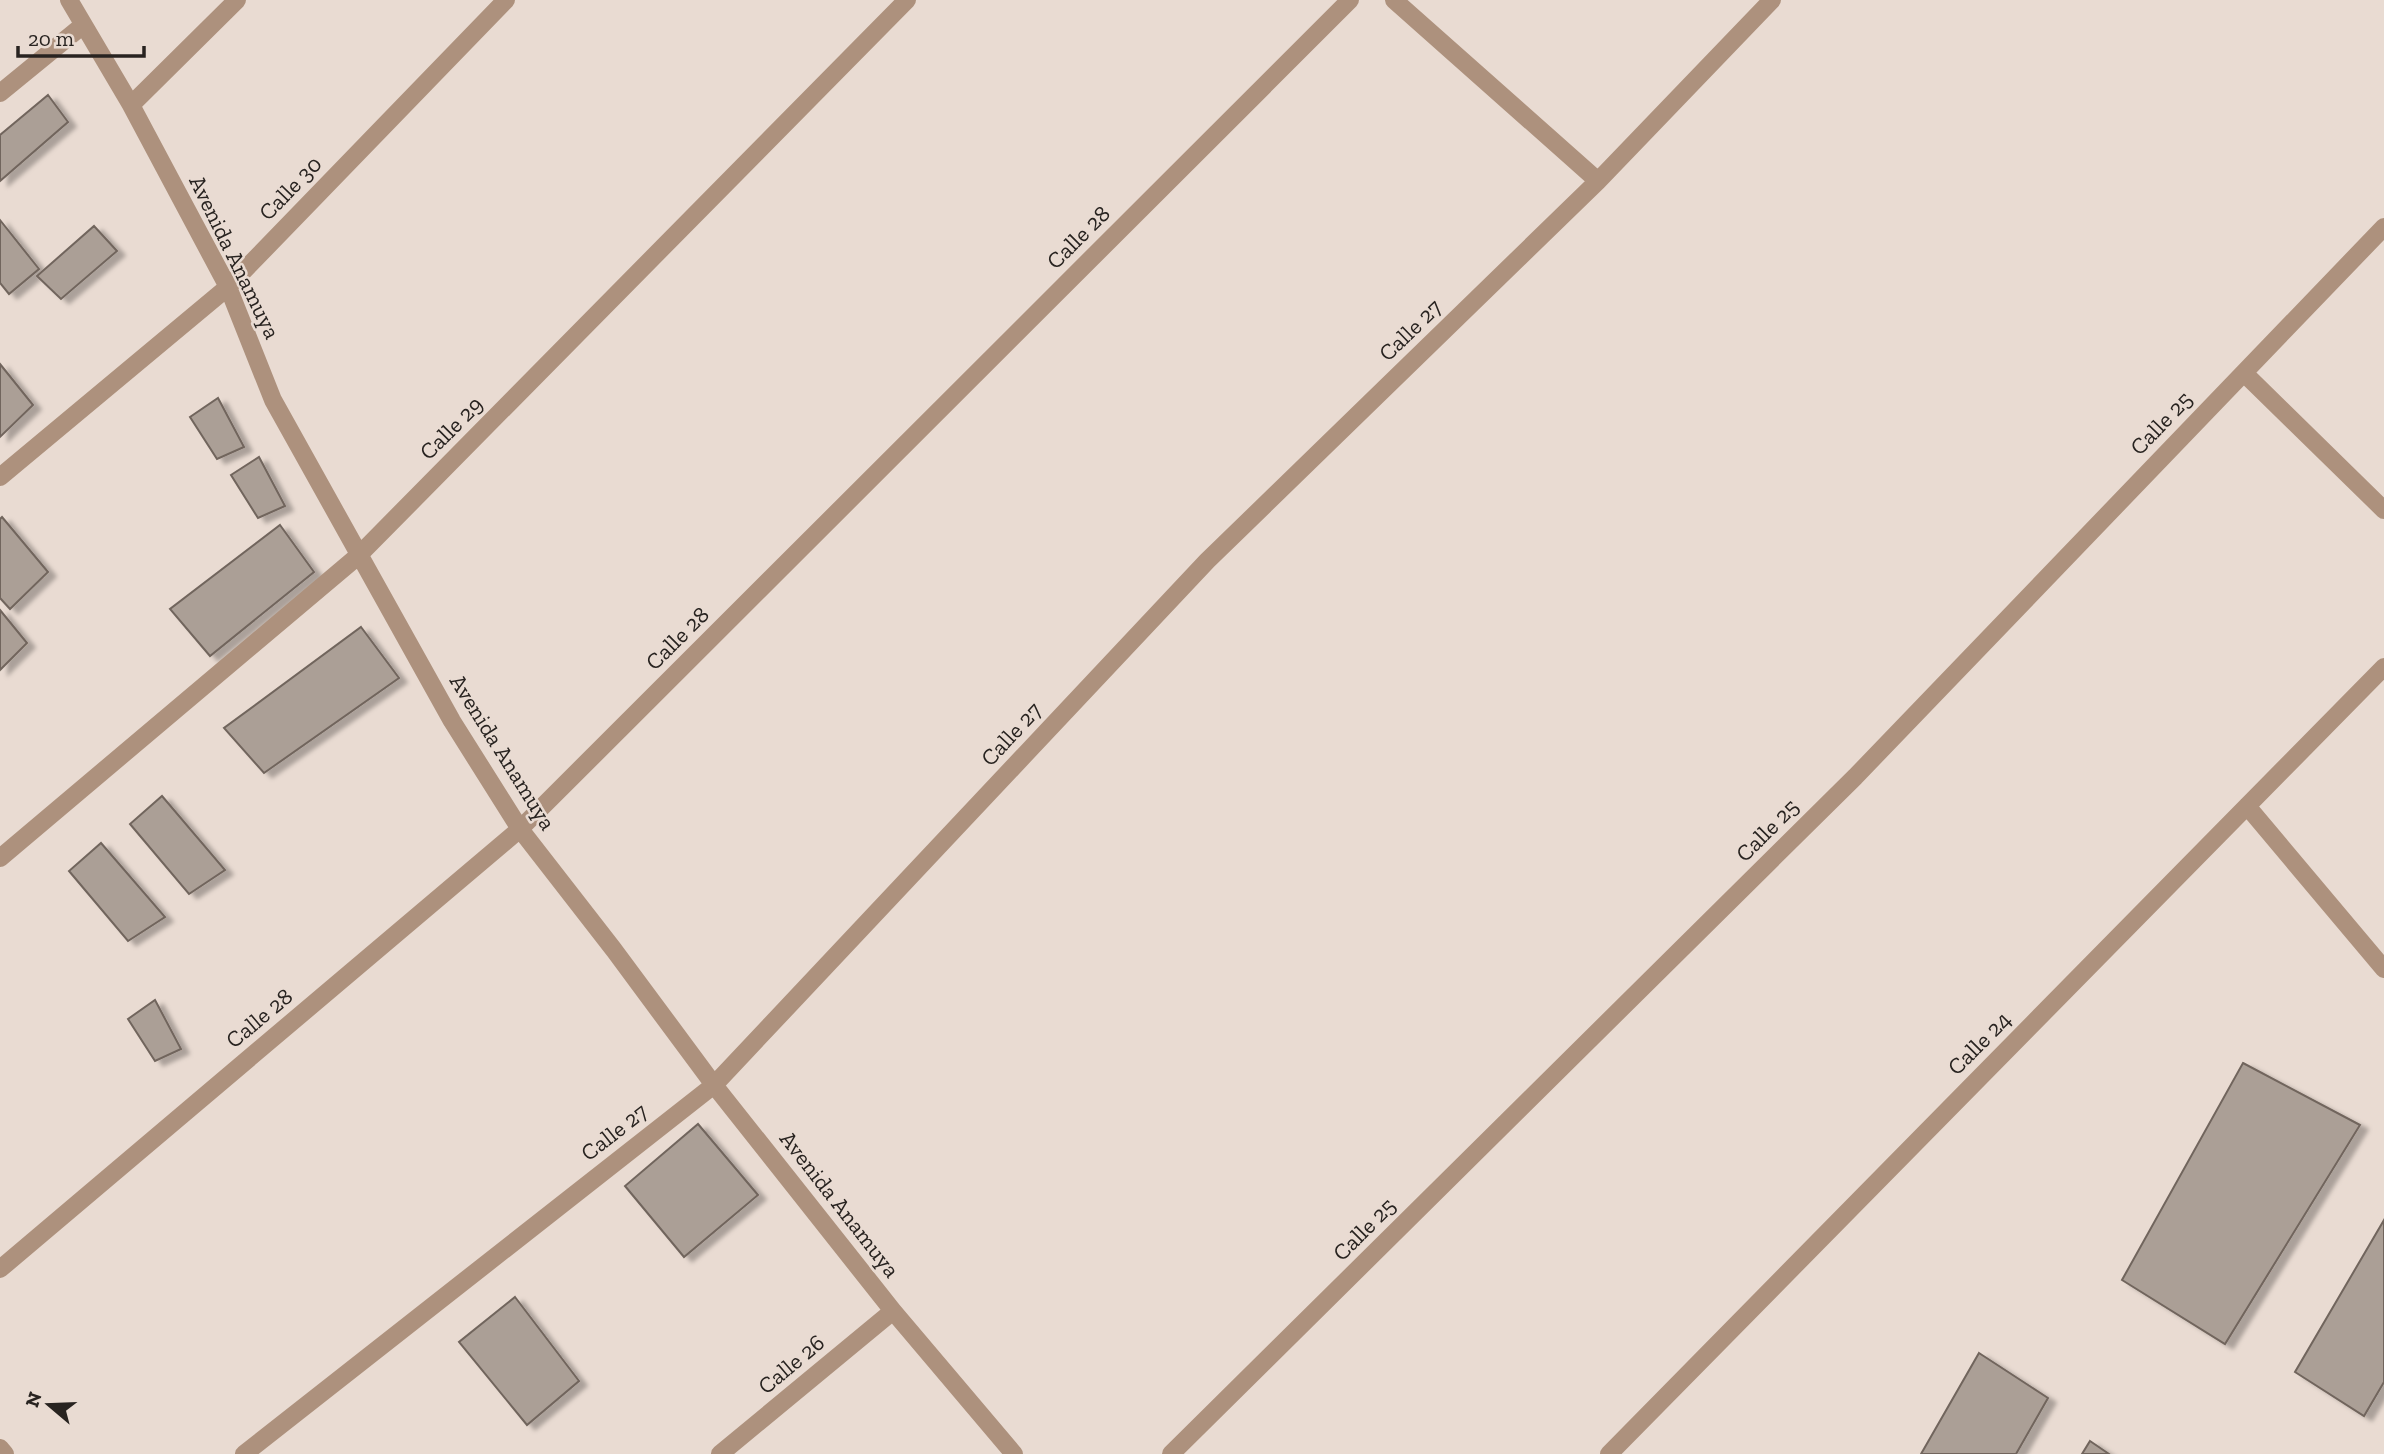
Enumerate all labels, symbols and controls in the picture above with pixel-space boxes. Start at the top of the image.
scale bar [18,14,144,58]
text: 20 m [28,26,74,51]
street label: Calle 30 [253,150,327,226]
street label: Avenida Anamuya [183,171,287,343]
street label: Calle 28 [1040,199,1116,275]
street label: Calle 27 [1373,293,1448,367]
street label: Calle 25 [2124,385,2198,461]
street label: Calle 29 [413,390,489,466]
street label: Calle 28 [639,600,715,676]
street label: Avenida Anamuya [444,669,562,835]
street label: Calle 27 [975,696,1048,772]
street label: Calle 25 [1730,793,1804,867]
street label: Calle 28 [220,982,298,1054]
street label: Calle 24 [1941,1005,2017,1081]
street label: Calle 27 [575,1097,653,1167]
street label: Avenida Anamuya [774,1125,906,1283]
street label: Calle 25 [1327,1192,1401,1266]
street label: Calle 26 [752,1328,830,1400]
north arrow [14,1370,84,1440]
text: N [20,1389,47,1410]

